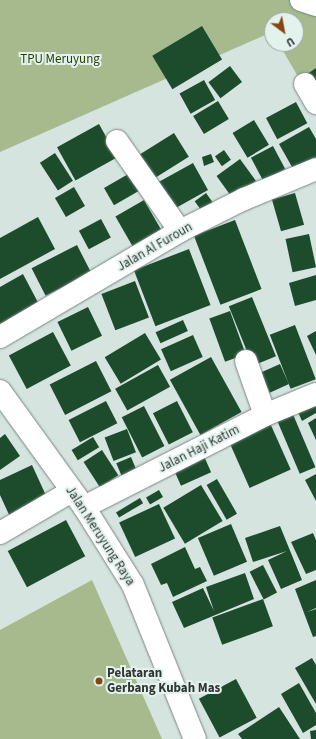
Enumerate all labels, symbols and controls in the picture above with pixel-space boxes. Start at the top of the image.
north arrow [264,12,304,52]
text: U [283,33,297,50]
park label: TPU Meruyung [20,51,100,67]
street label: Jalan Al Furoun [115,219,195,275]
street label: Jalan Haji Katim [156,422,242,476]
street label: Jalan Meruyung Raya [62,483,138,589]
place label: Pelataran Gerbang Kubah Mas [107,666,220,697]
marker: Pelataran Gerbang Kubah Mas [94,676,104,686]

